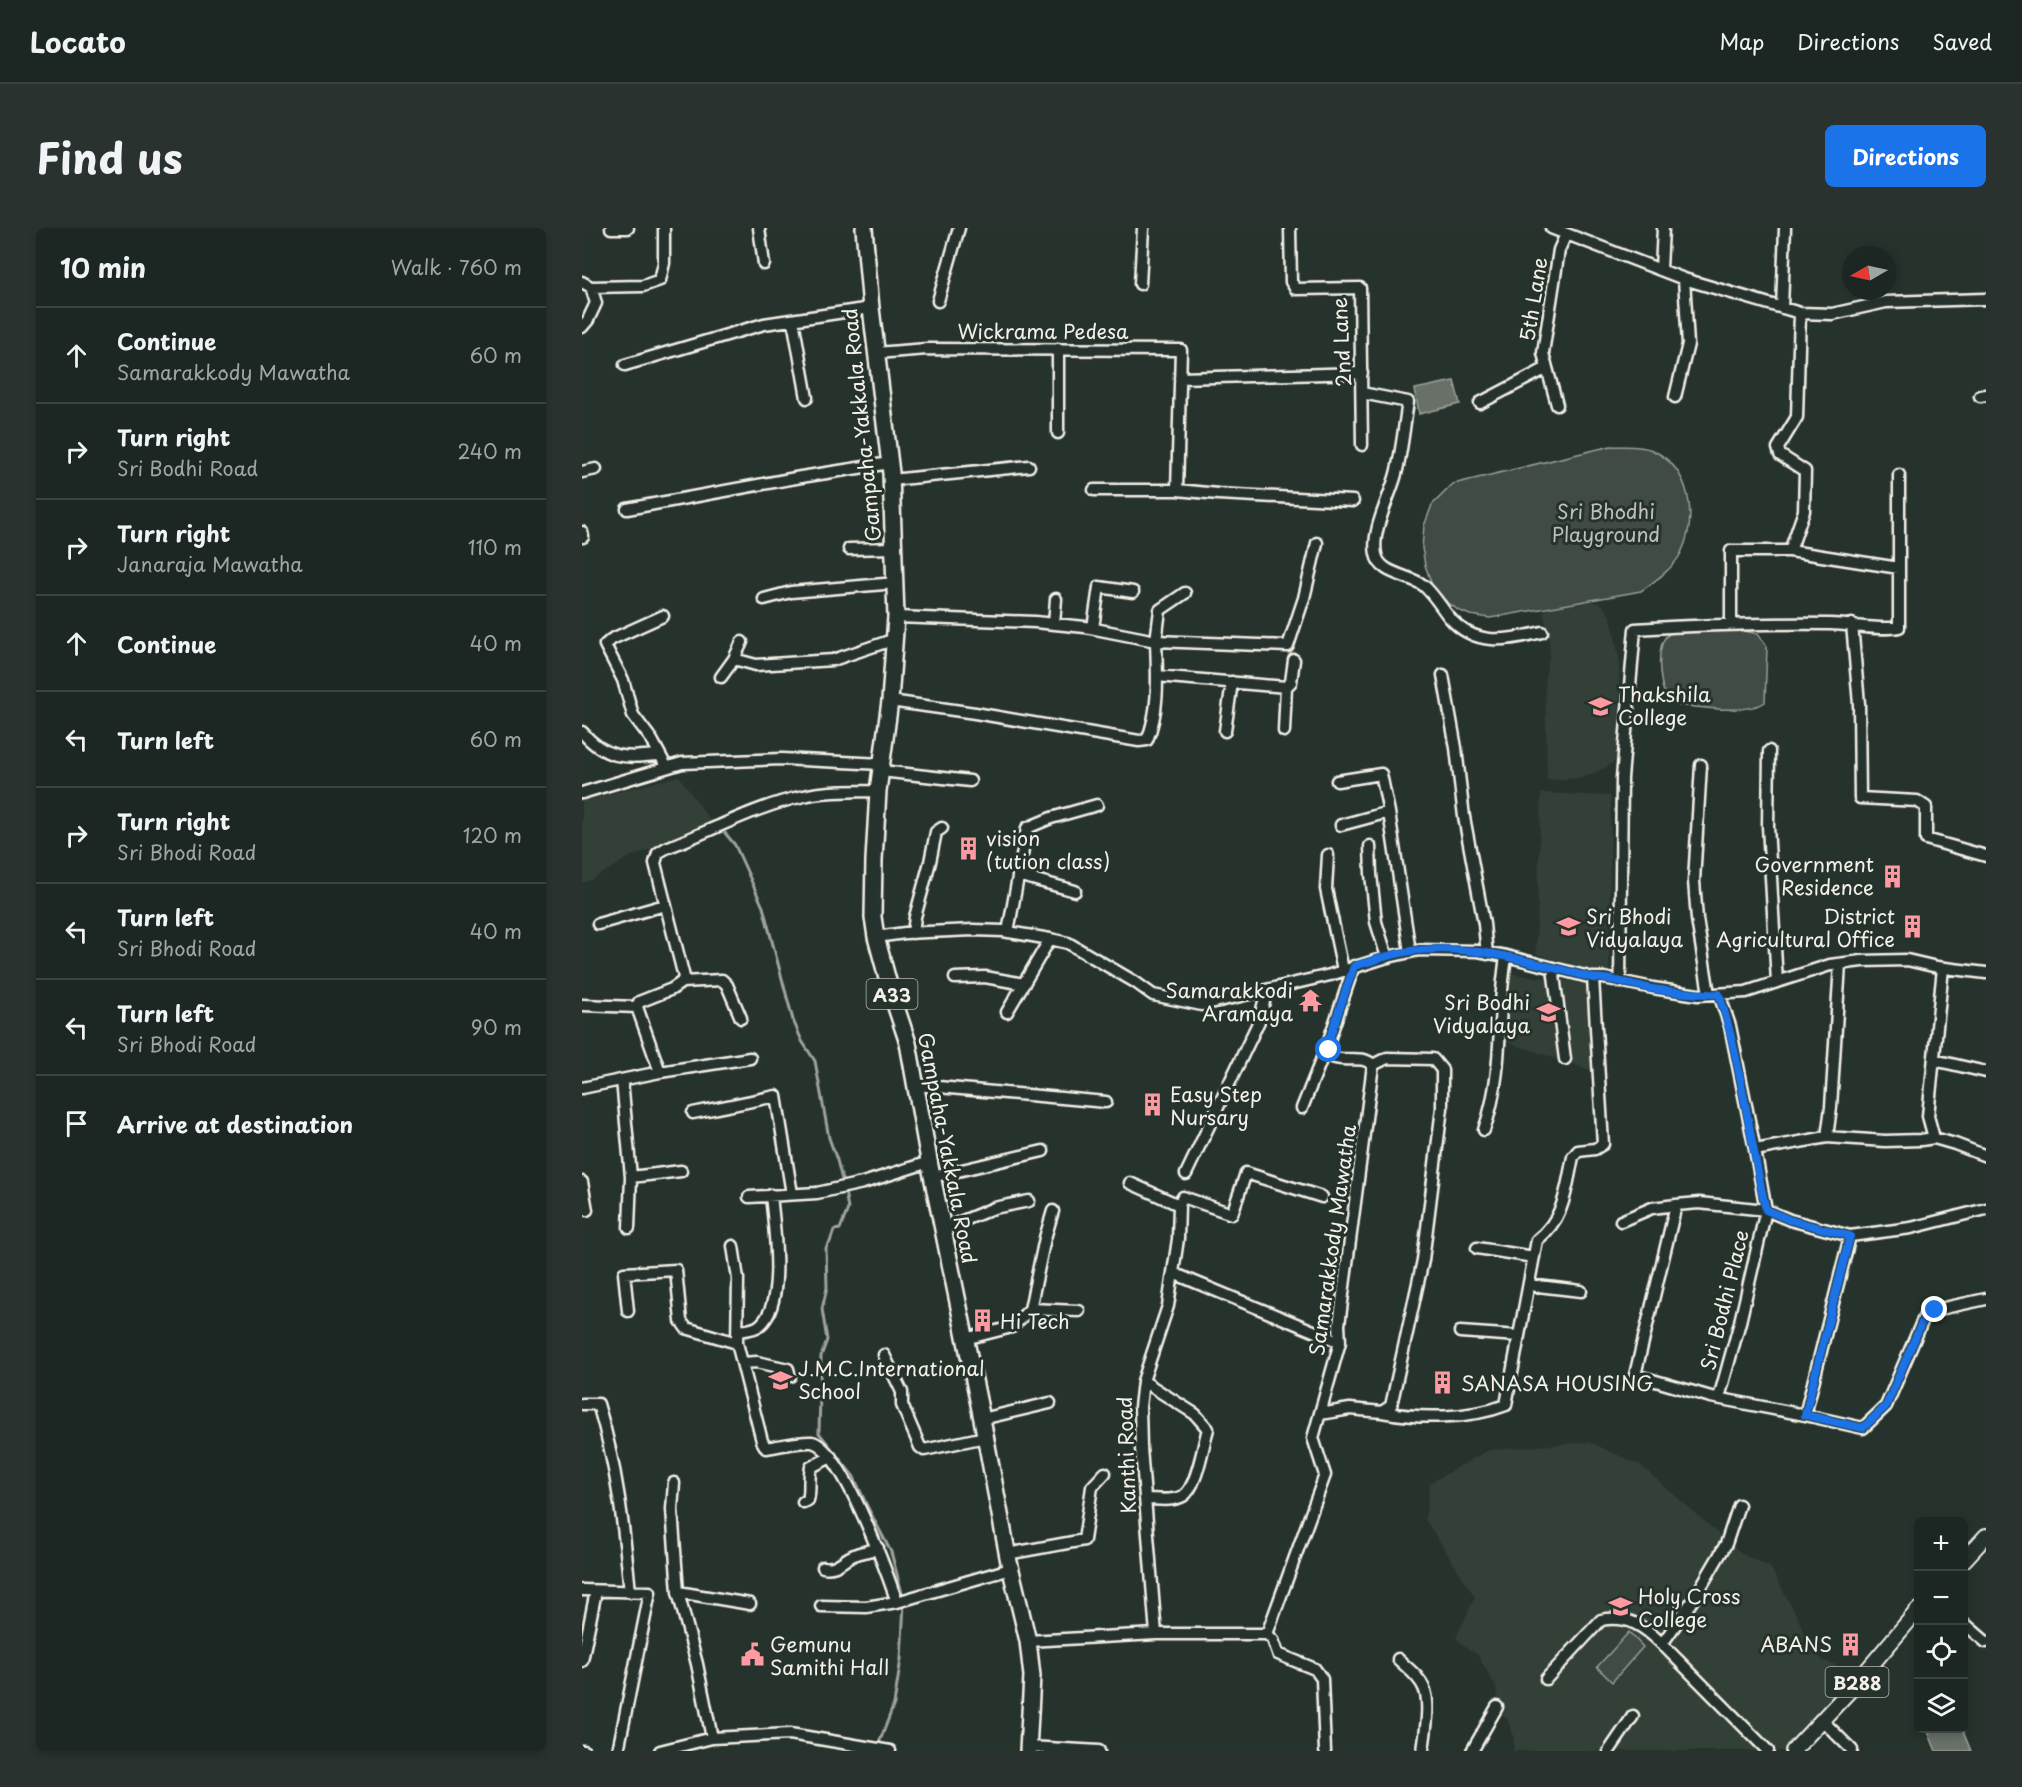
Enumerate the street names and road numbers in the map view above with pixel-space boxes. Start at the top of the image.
street label: 5th Lane [1512,255,1554,343]
street label: 2nd Lane [1324,296,1358,388]
street label: Gampaha-Yakkala Road [834,307,888,543]
street label: Wickrama Pedesa [957,316,1129,346]
road number: A33 [866,979,918,1009]
street label: Gampaha-Yakkala Road [911,1030,985,1266]
street label: Samarakkody Mawatha [1301,1122,1363,1357]
street label: Sri Bodhi Place [1692,1227,1756,1373]
street label: Kanthi Road [1109,1396,1143,1514]
road number: B288 [1826,1667,1888,1697]

